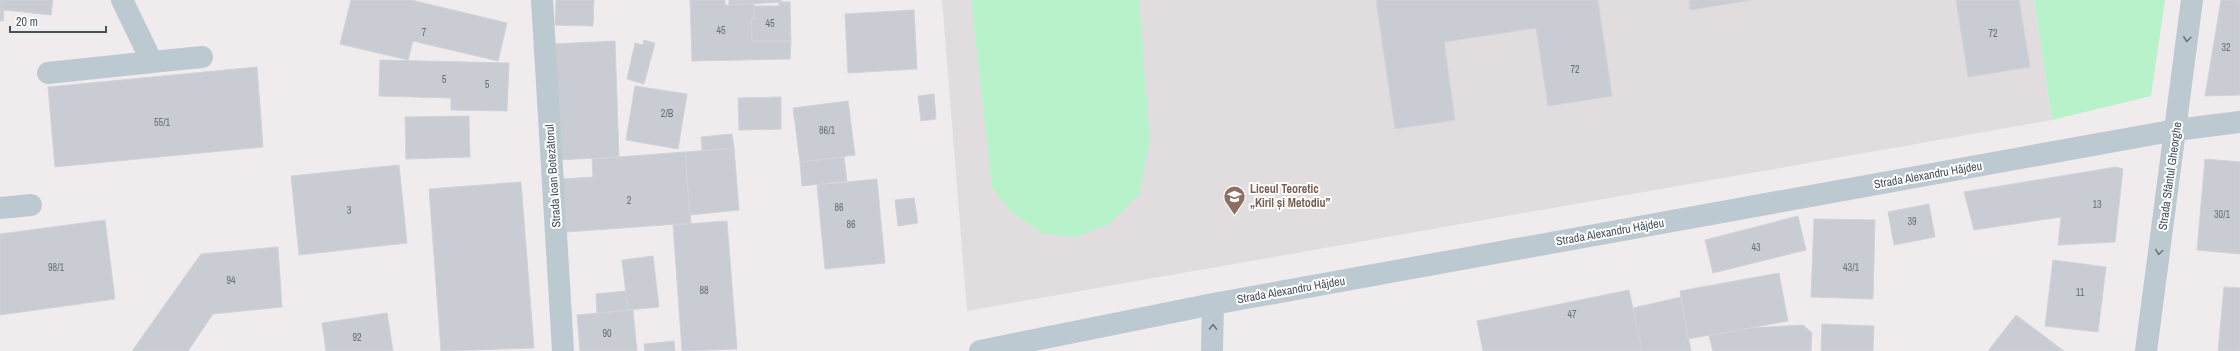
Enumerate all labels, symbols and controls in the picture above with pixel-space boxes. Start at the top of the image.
scale bar [10,8,106,34]
text: 20 m [16,14,38,30]
house number: 45 [765,17,775,30]
house number: 45 [716,24,726,37]
house number: 7 [422,26,427,39]
house number: 72 [1988,27,1998,40]
one-way arrow [2183,36,2192,42]
house number: 32 [2221,41,2231,54]
house number: 72 [1570,63,1580,76]
house number: 5 [442,73,447,86]
house number: 5 [485,78,490,91]
house number: 2/B [661,107,674,120]
house number: 55/1 [154,116,170,129]
street label: Strada Sfântul Gheorghe [2155,121,2185,231]
street label: Strada Ioan Botezătorul [541,124,565,228]
house number: 86/1 [819,124,835,137]
street label: Strada Alexandru Hâjdeu [1873,158,1983,192]
place label: Liceul Teoretic „Kiril și Metodiu” [1250,181,1330,211]
school or university icon: Liceul Teoretic „Kiril și Metodiu” [1221,183,1247,216]
house number: 2 [627,194,632,207]
house number: 13 [2092,198,2102,211]
house number: 86 [834,201,844,214]
house number: 3 [347,204,352,217]
house number: 30/1 [2214,208,2230,221]
street label: Strada Alexandru Hâjdeu [1555,215,1665,249]
house number: 39 [1907,215,1917,228]
house number: 86 [846,218,856,231]
house number: 43 [1751,241,1761,254]
one-way arrow [2155,249,2164,255]
house number: 98/1 [48,261,64,274]
house number: 43/1 [1843,261,1859,274]
street label: Strada Alexandru Hâjdeu [1236,273,1346,307]
house number: 94 [226,274,236,287]
house number: 88 [699,284,709,297]
house number: 11 [2076,286,2085,299]
house number: 47 [1567,308,1577,321]
one-way arrow [1209,324,1217,330]
house number: 90 [602,327,612,340]
house number: 92 [352,331,362,344]

